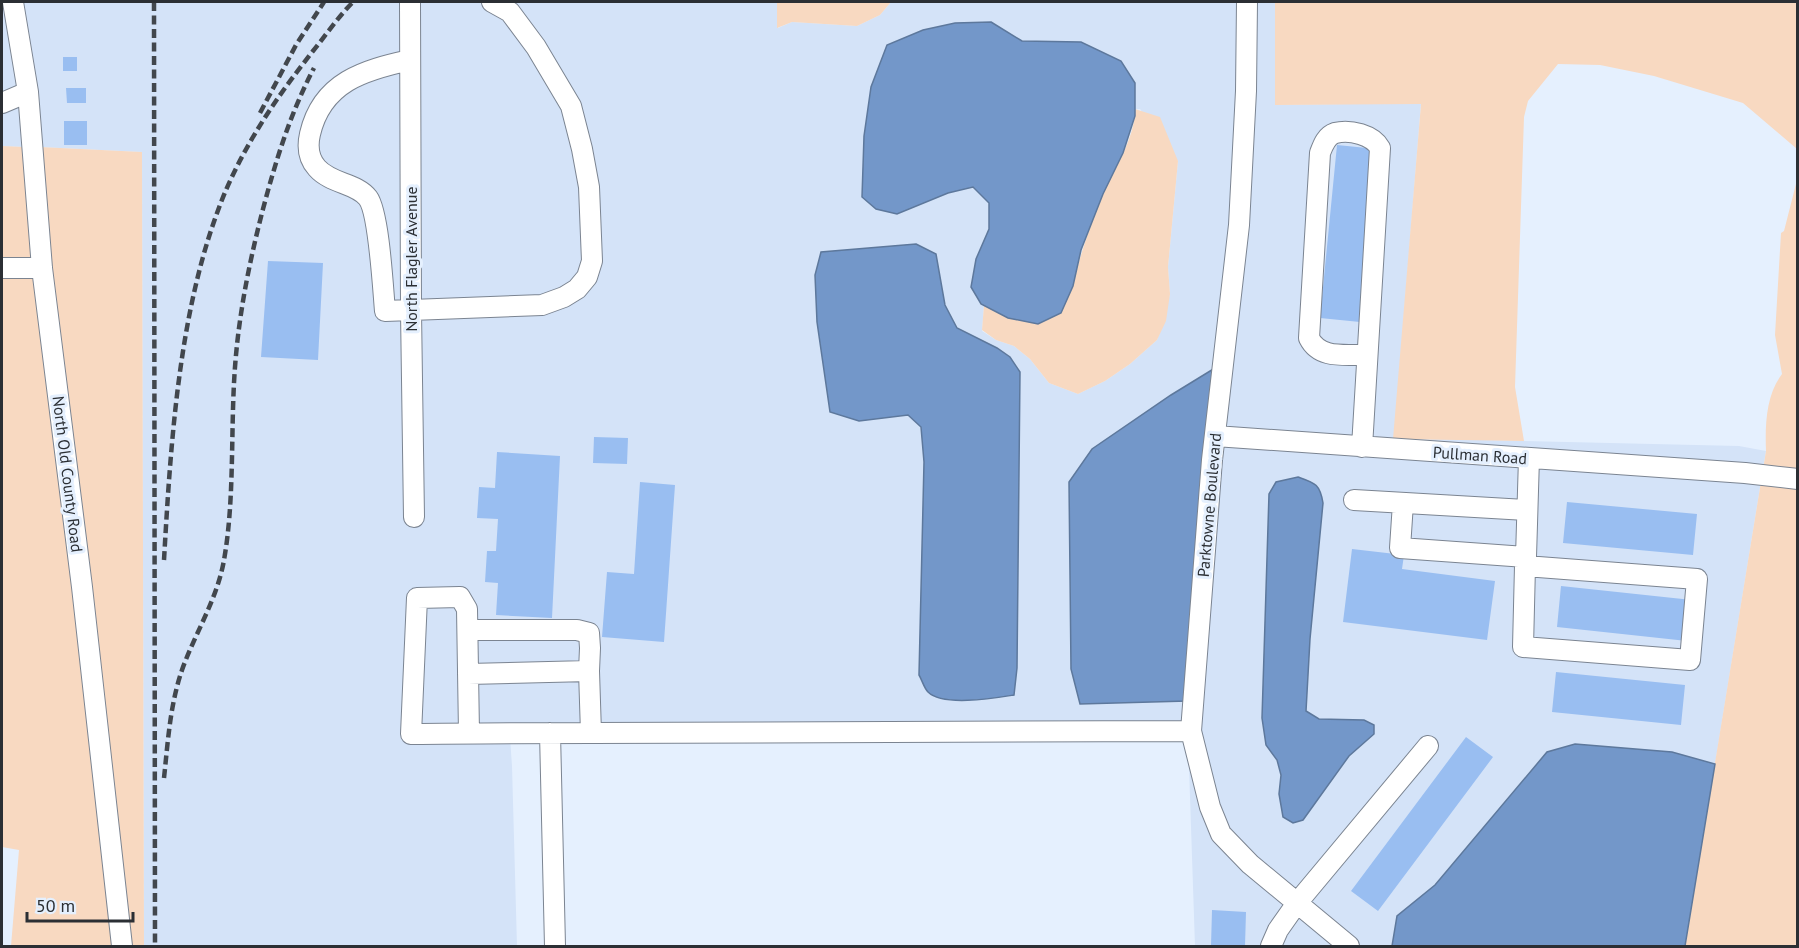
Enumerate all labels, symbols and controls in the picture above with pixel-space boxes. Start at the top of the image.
street label: North Flagler Avenue [401,186,421,332]
street label: North Old County Road [48,395,88,553]
street label: Parktowne Boulevard [1193,432,1225,578]
street label: Pullman Road [1432,442,1528,468]
scale bar [27,885,134,923]
text: 50 m [36,894,75,917]

